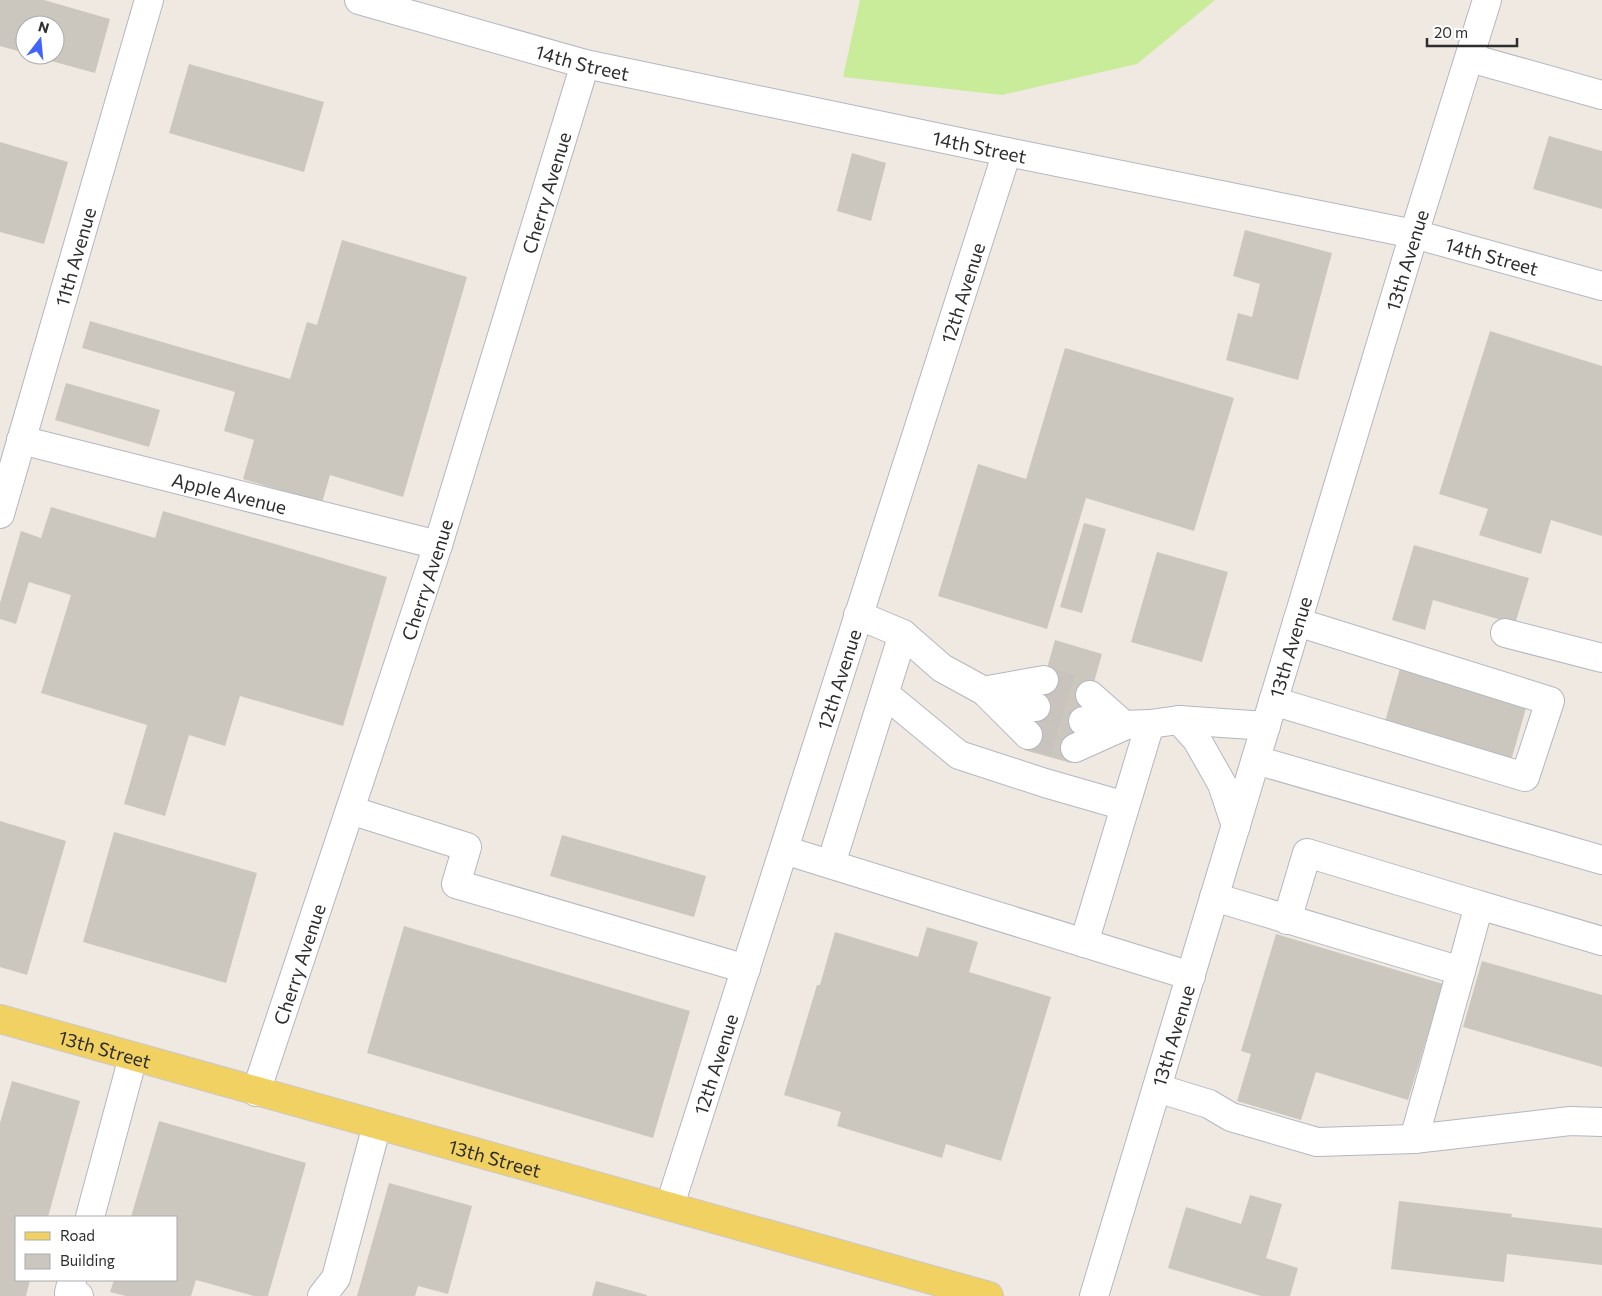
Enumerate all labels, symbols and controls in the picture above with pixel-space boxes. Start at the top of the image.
north arrow [15,15,65,65]
scale bar [1427,15,1517,47]
text: N [36,17,51,37]
text: 20 m [1434,23,1468,41]
street label: 14th Street [533,39,632,84]
street label: 14th Street [930,125,1029,167]
street label: Cherry Avenue [516,129,575,256]
street label: 11th Avenue [49,204,100,309]
street label: 13th Avenue [1380,207,1432,313]
street label: 14th Street [1443,232,1541,279]
street label: 12th Avenue [935,239,989,346]
street label: Apple Avenue [170,467,289,518]
street label: Cherry Avenue [396,516,457,643]
street label: 13th Avenue [1263,593,1316,700]
street label: 12th Avenue [811,626,865,732]
street label: Cherry Avenue [268,900,329,1027]
street label: 13th Avenue [1146,982,1199,1089]
street label: 12th Avenue [688,1011,742,1117]
street label: 13th Street [56,1025,154,1072]
street label: 13th Street [446,1134,544,1182]
legend [15,1216,178,1281]
text: Road [60,1226,95,1244]
text: Building [60,1251,115,1269]

